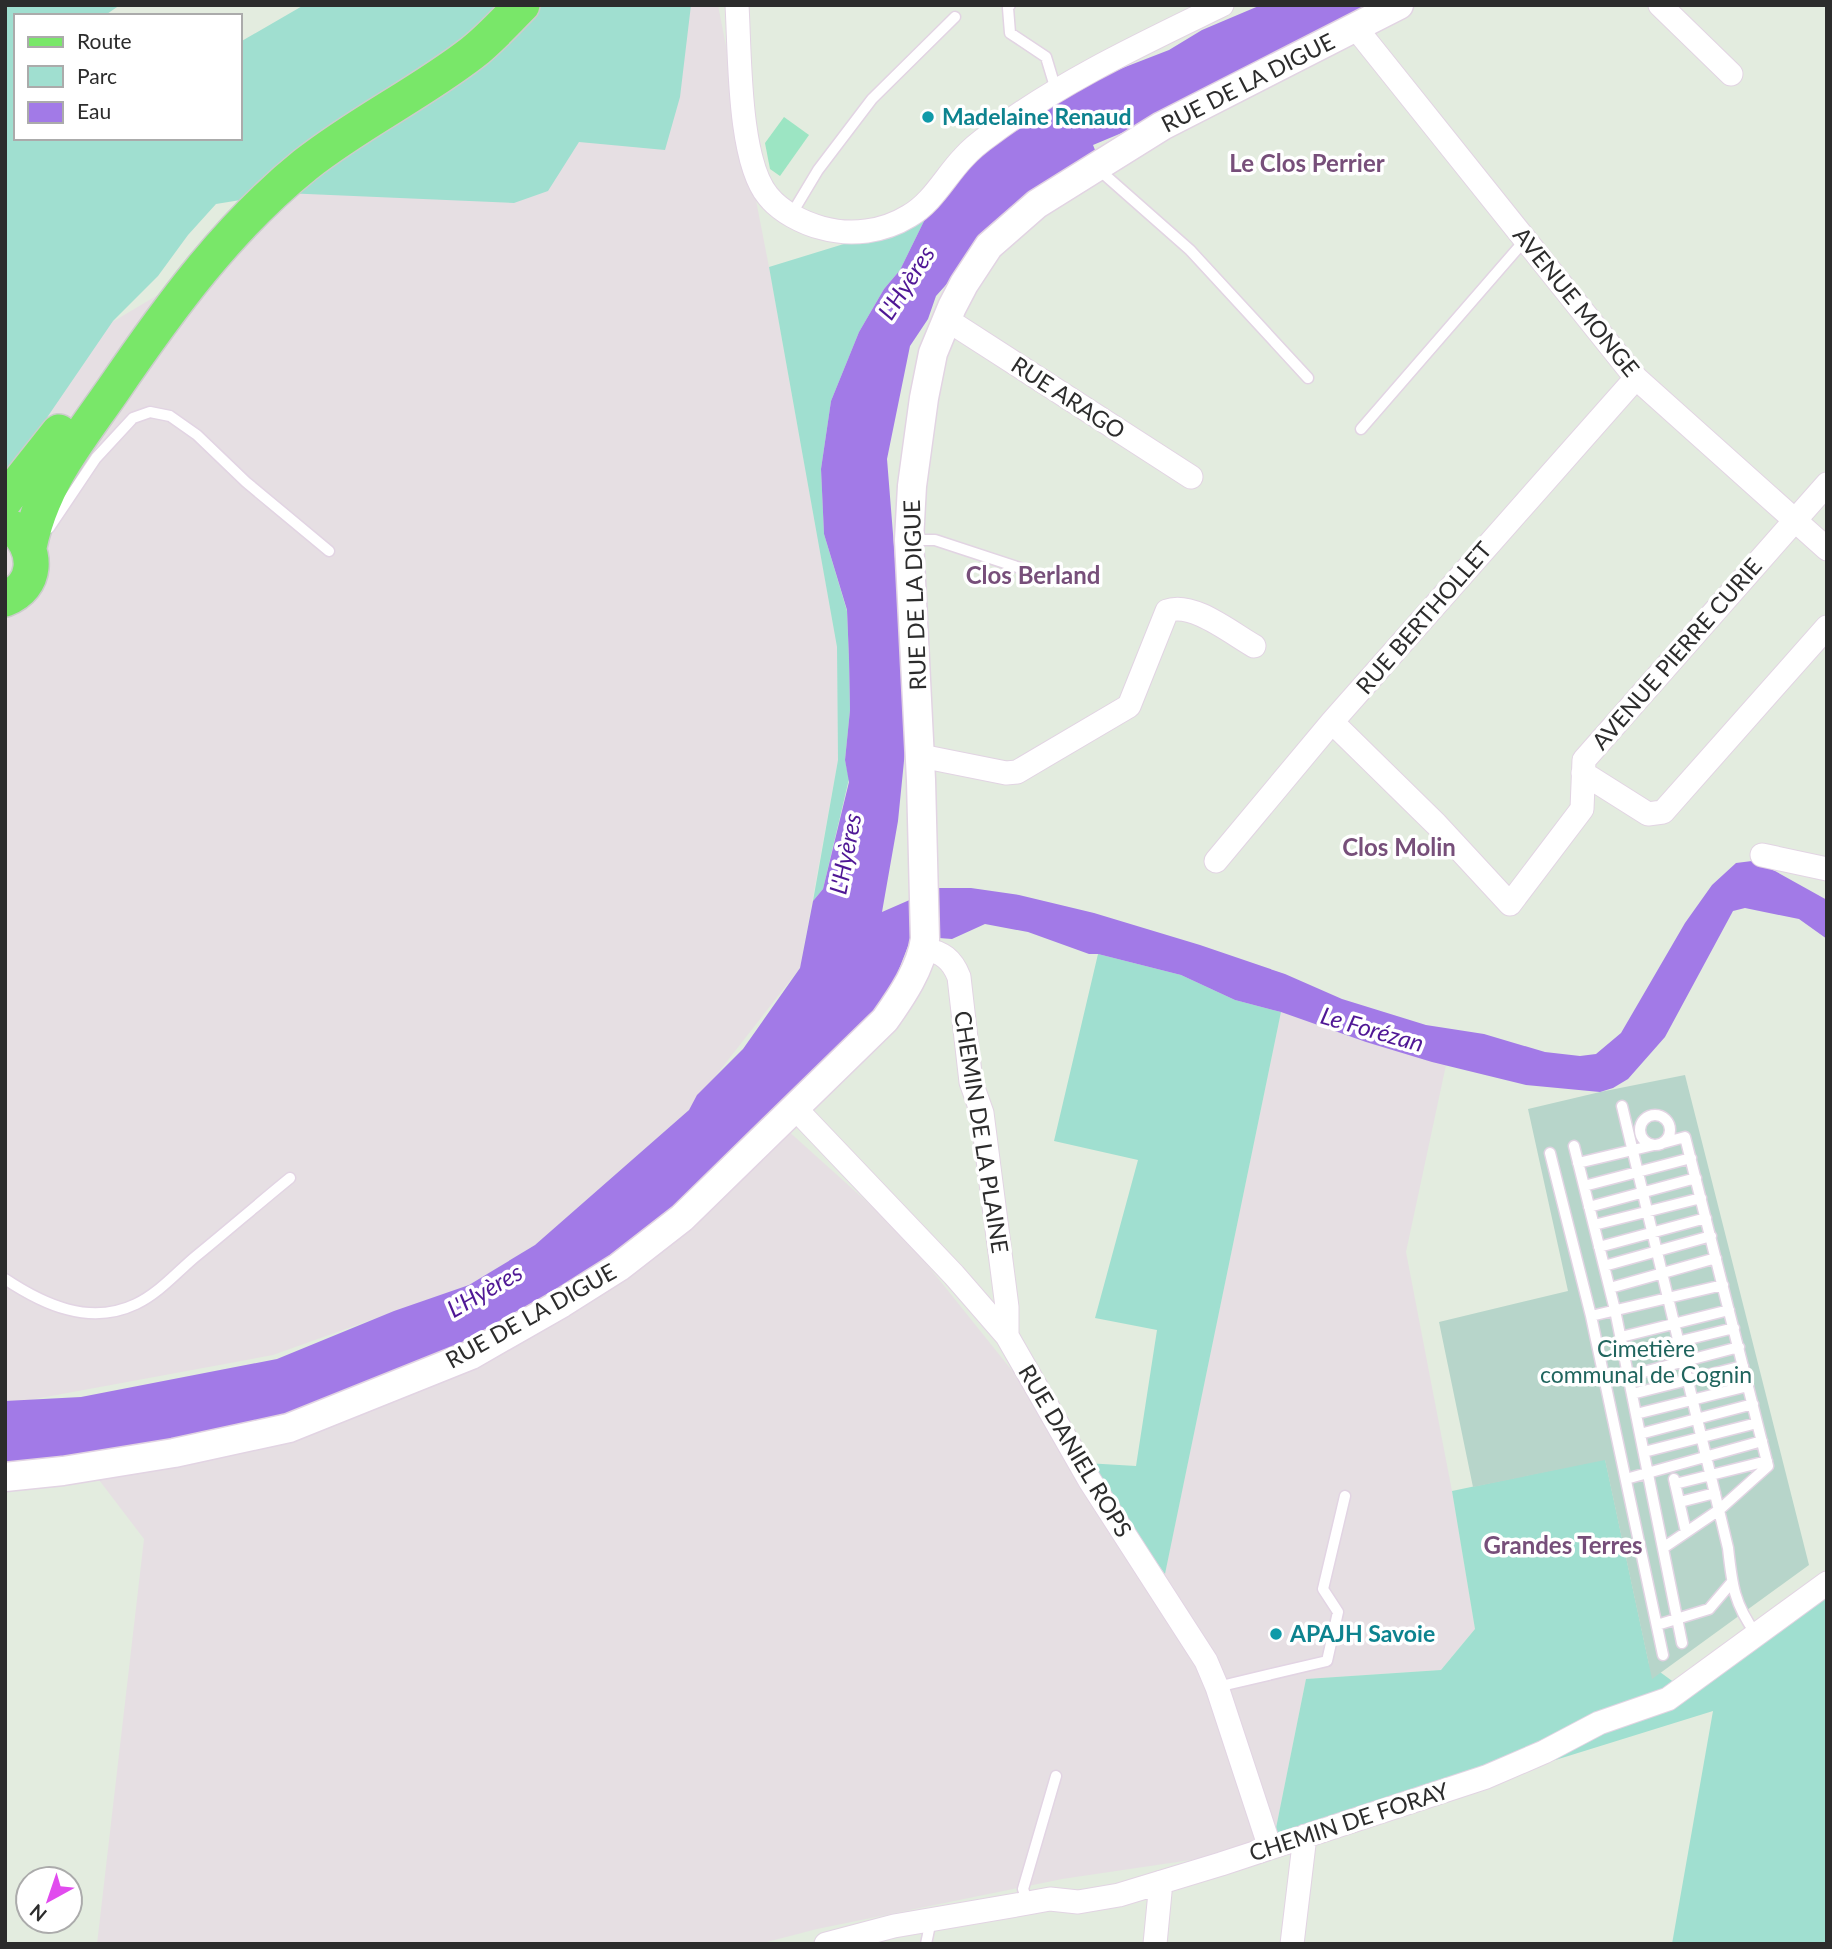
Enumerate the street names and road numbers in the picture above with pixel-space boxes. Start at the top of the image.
street label: RUE DE LA DIGUE [1156,26,1339,138]
street label: AVENUE MONGE [1508,221,1646,382]
street label: RUE ARAGO [1006,350,1131,444]
street label: RUE DE LA DIGUE [897,499,931,691]
street label: RUE BERTHOLLET [1350,535,1497,699]
street label: AVENUE PIERRE CURIE [1585,552,1767,755]
street label: CHEMIN DE LA PLAINE [949,1009,1015,1255]
street label: RUE DE LA DIGUE [440,1257,621,1374]
street label: RUE DANIEL ROPS [1013,1359,1138,1542]
street label: CHEMIN DE FORAY [1245,1775,1453,1867]

